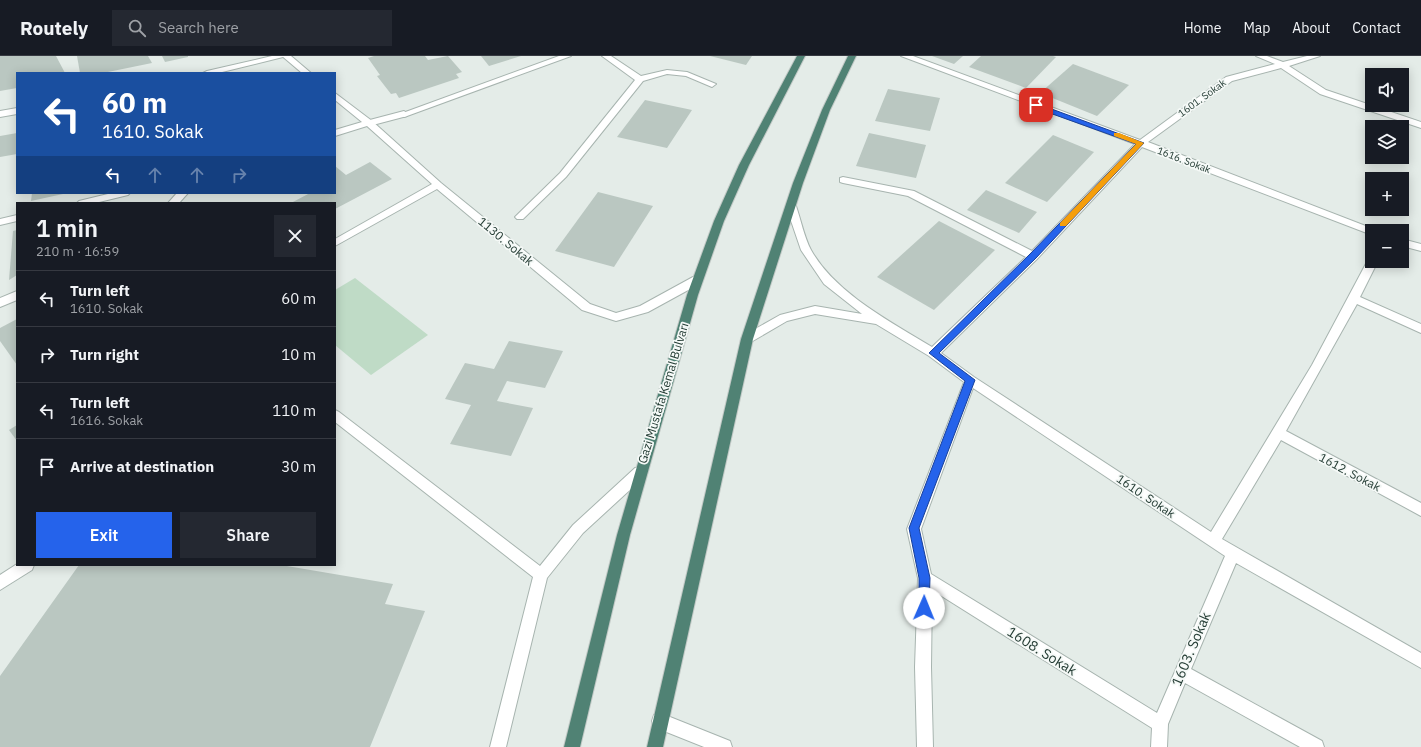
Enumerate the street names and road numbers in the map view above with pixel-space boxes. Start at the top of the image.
street label: 1601. Sokak [1175,76,1229,120]
street label: 1616. Sokak [1155,144,1213,176]
street label: 1130. Sokak [475,214,537,269]
street label: Gazi Mustafa Kemal Bulvarı [634,321,692,465]
street label: 1612. Sokak [1317,450,1384,495]
street label: 1610. Sokak [1114,471,1179,521]
street label: 1603. Sokak [1167,609,1215,689]
street label: 1608. Sokak [1004,622,1081,680]

